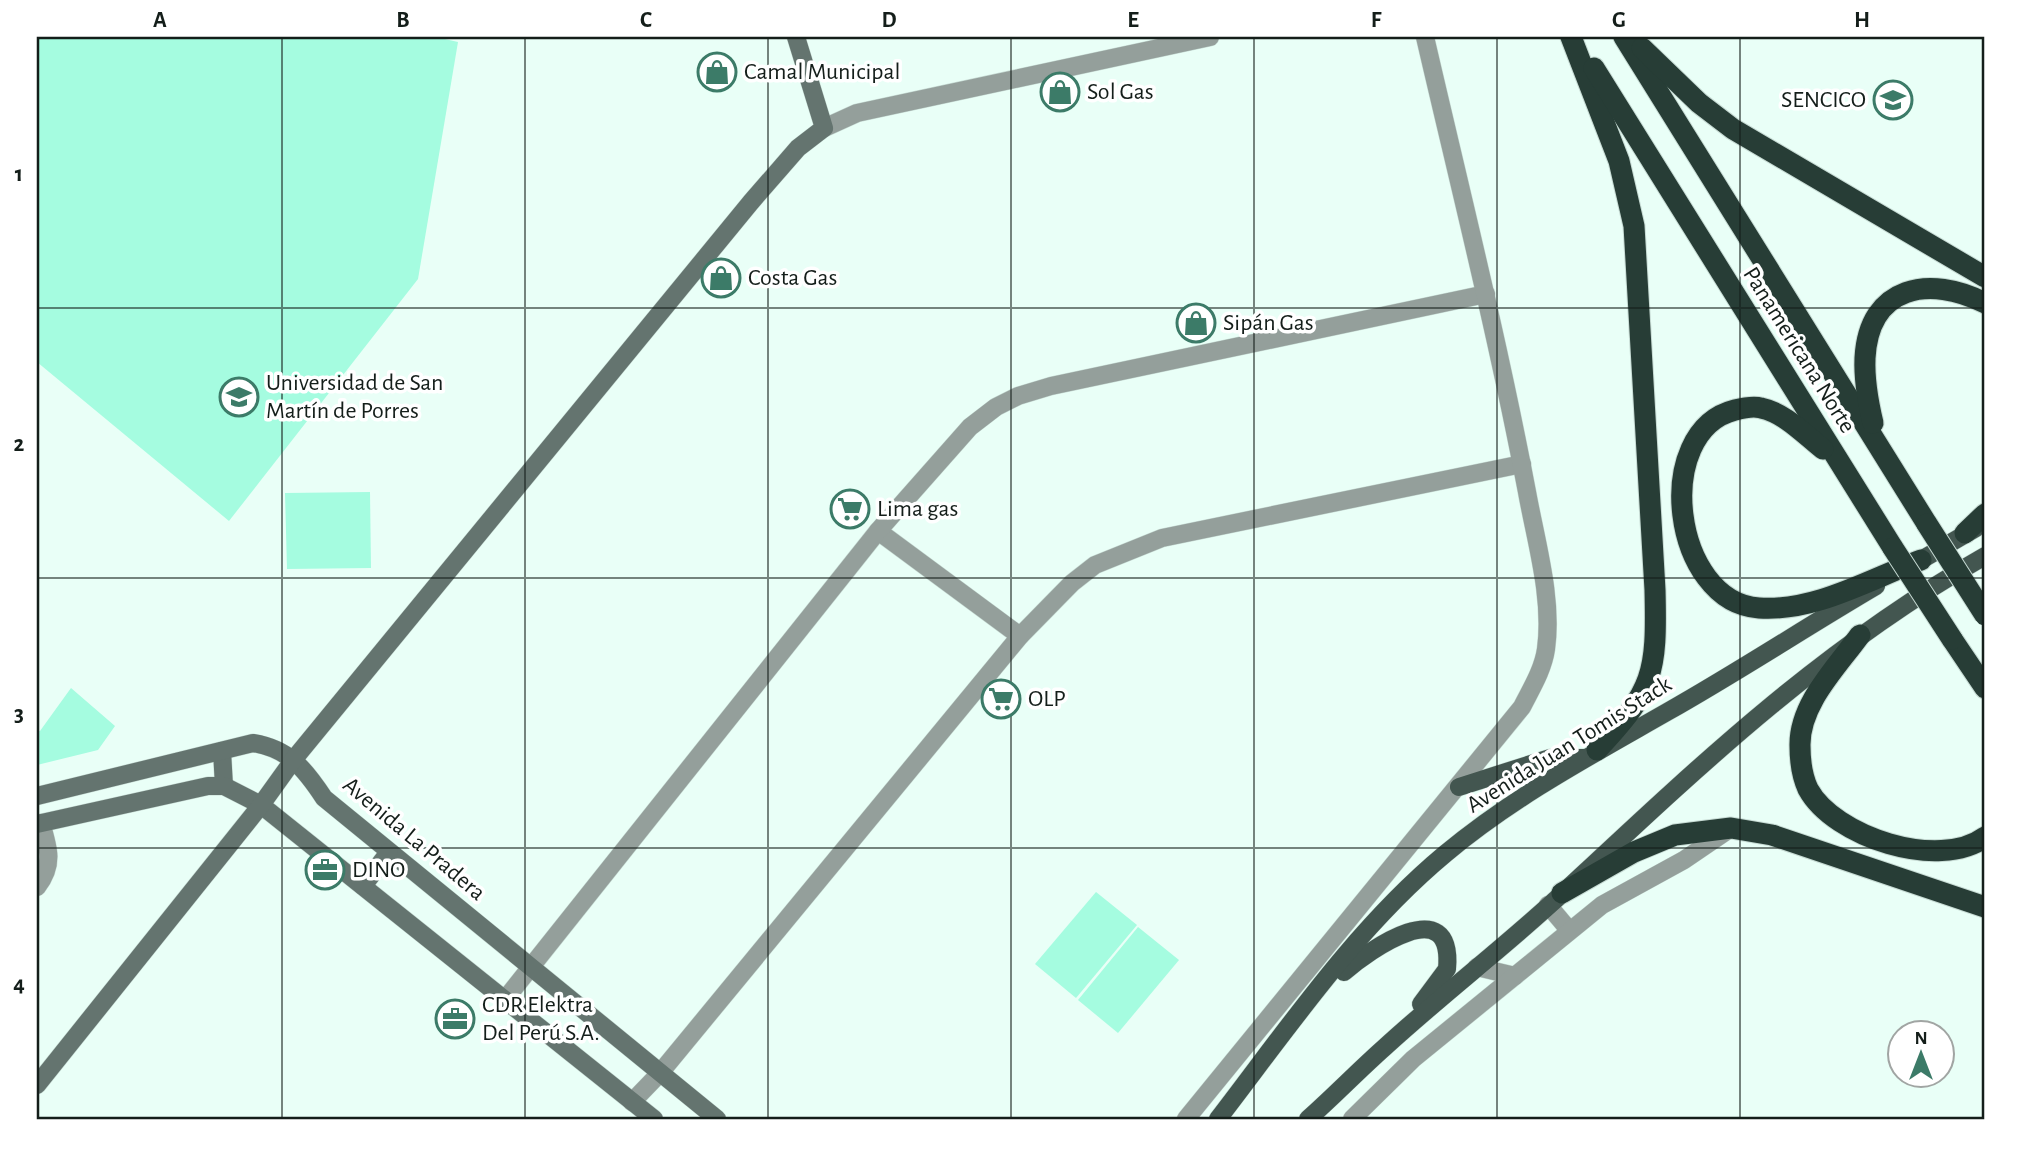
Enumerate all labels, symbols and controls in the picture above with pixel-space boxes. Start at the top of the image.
text: A [153,9,167,32]
text: B [396,9,410,32]
text: C [640,9,652,32]
text: D [881,9,897,32]
text: E [1127,9,1139,32]
text: F [1371,9,1382,32]
text: G [1612,9,1626,32]
text: H [1854,9,1870,32]
shop icon: Camal Municipal [696,51,738,93]
place label: Camal Municipal [744,60,900,84]
shop icon: Sol Gas [1039,71,1081,113]
school or university icon: SENCICO [1872,79,1914,121]
place label: Sol Gas [1087,80,1154,104]
place label: SENCICO [1781,88,1866,112]
text: 1 [15,163,23,186]
shop icon: Costa Gas [700,257,742,299]
street label: Panamericana Norte [1738,263,1860,437]
place label: Costa Gas [748,266,838,290]
shop icon: Sipán Gas [1175,302,1217,344]
place label: Sipán Gas [1223,311,1314,335]
place label: Universidad de San Martín de Porres [266,371,443,423]
school or university icon: Universidad de San Martín de Porres [218,376,260,418]
text: 2 [14,433,25,456]
supermarket icon: Lima gas [829,488,871,530]
place label: Lima gas [877,497,958,521]
street label: Avenida Juan Tomis Stack [1462,672,1676,818]
supermarket icon: OLP [980,678,1022,720]
place label: OLP [1028,687,1066,711]
text: 3 [14,703,24,726]
street label: Avenida La Pradera [338,773,490,905]
office icon: DINO [304,849,346,891]
place label: DINO [352,858,405,882]
text: 4 [13,973,25,996]
place label: CDR Elektra Del Perú S.A. [482,993,600,1045]
office icon: CDR Elektra Del Perú S.A. [434,998,476,1040]
north arrow [1885,1020,1955,1090]
text: N [1914,1029,1928,1048]

